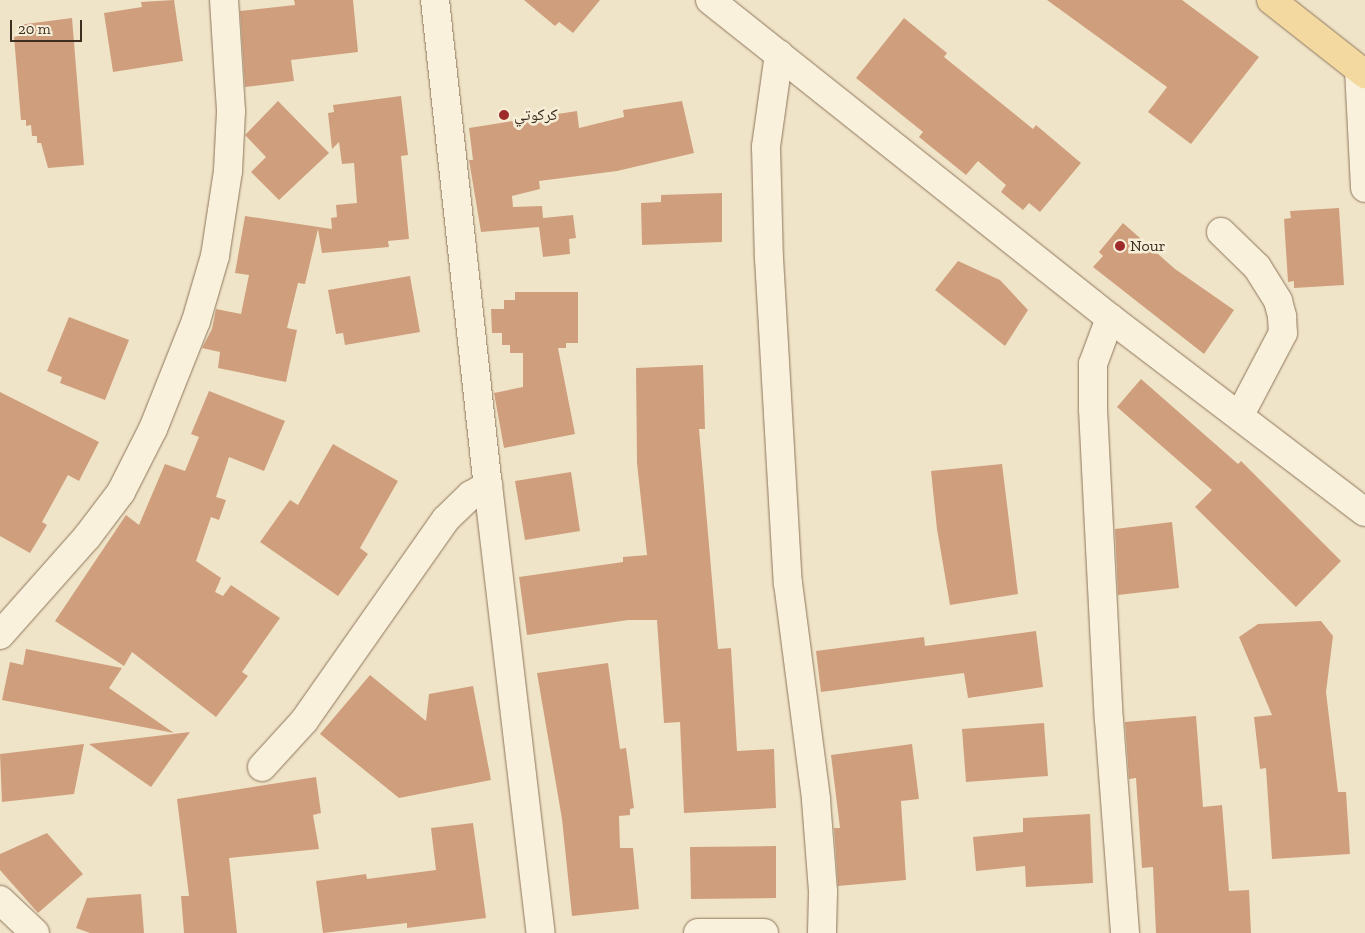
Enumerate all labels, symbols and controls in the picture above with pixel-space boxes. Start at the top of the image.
scale bar [12,10,85,42]
text: 20 m [18,20,51,38]
place label: كركوتي [514,105,558,125]
marker: كركوتي [498,109,510,121]
place label: Nour [1130,236,1165,256]
marker: Nour [1114,240,1126,252]

